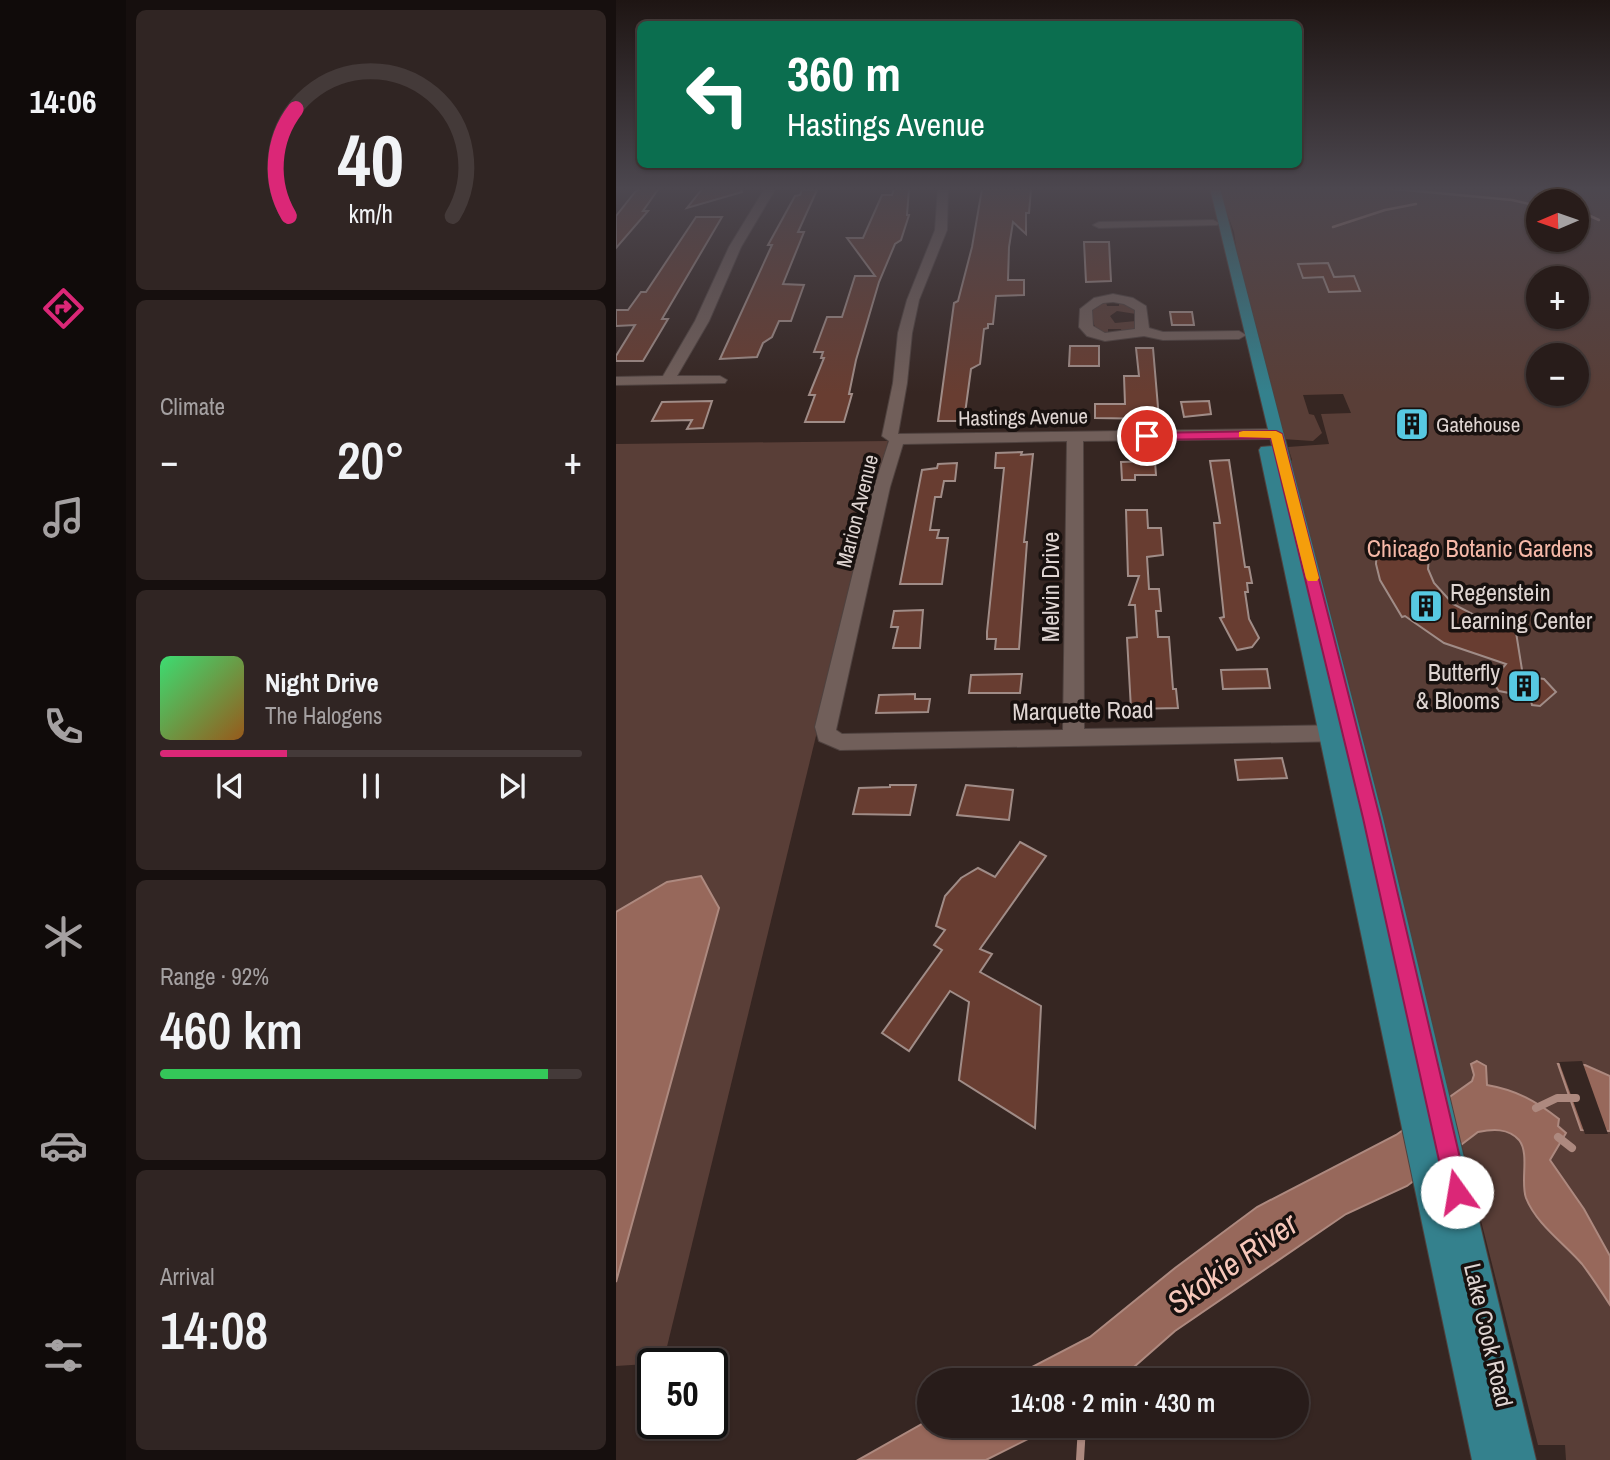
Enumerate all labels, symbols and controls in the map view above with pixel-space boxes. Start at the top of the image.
text: 360 m [787,40,901,106]
icon: left [672,49,763,140]
text: 14:06 [29,80,97,123]
text: Hastings Avenue [787,103,985,146]
text: 40 [338,111,404,209]
north arrow [1526,189,1589,252]
map controls [1526,189,1589,406]
text: km/h [349,197,393,231]
button: + [1526,266,1589,329]
icon: directions [39,284,88,333]
button: − [1526,343,1589,406]
text: Climate [160,391,225,422]
street label: Hastings Avenue [958,401,1088,433]
building icon: Gatehouse [1393,405,1431,443]
pin [1117,406,1177,466]
place label: Gatehouse [1436,410,1520,439]
icon: arrive [1128,417,1166,455]
text: 20° [337,425,405,495]
text: − [160,435,178,486]
text: + [564,435,582,486]
street label: Marion Avenue [829,451,885,571]
icon: music [39,493,88,542]
street label: Melvin Drive [1034,532,1066,642]
park label: Chicago Botanic Gardens [1367,532,1593,564]
place label: Regenstein Learning Center [1450,576,1593,636]
building icon: Regenstein Learning Center [1407,587,1445,625]
place label: Butterfly & Blooms [1416,656,1500,716]
text: Night Drive [265,665,379,700]
building icon: Butterfly & Blooms [1505,667,1543,705]
street label: Marquette Road [1012,693,1154,727]
text: The Halogens [265,700,382,731]
icon: phone [39,702,88,751]
icon: previous [211,767,249,805]
icon: pause [352,767,390,805]
icon: next [493,767,531,805]
icon: climate [39,912,88,961]
text: Range · 92% [160,961,269,992]
text: 460 km [160,995,303,1065]
icon: car [39,1121,88,1170]
position arrow [1420,1155,1494,1229]
water label: Skokie River [1158,1202,1307,1324]
street label: Lake Cook Road [1457,1260,1521,1410]
text: Arrival [160,1261,215,1292]
text: 14:08 [160,1295,268,1365]
icon: filters [39,1331,88,1380]
speed limit sign: 50 [637,1348,728,1439]
text: 14:08 · 2 min · 430 m [1011,1385,1215,1420]

